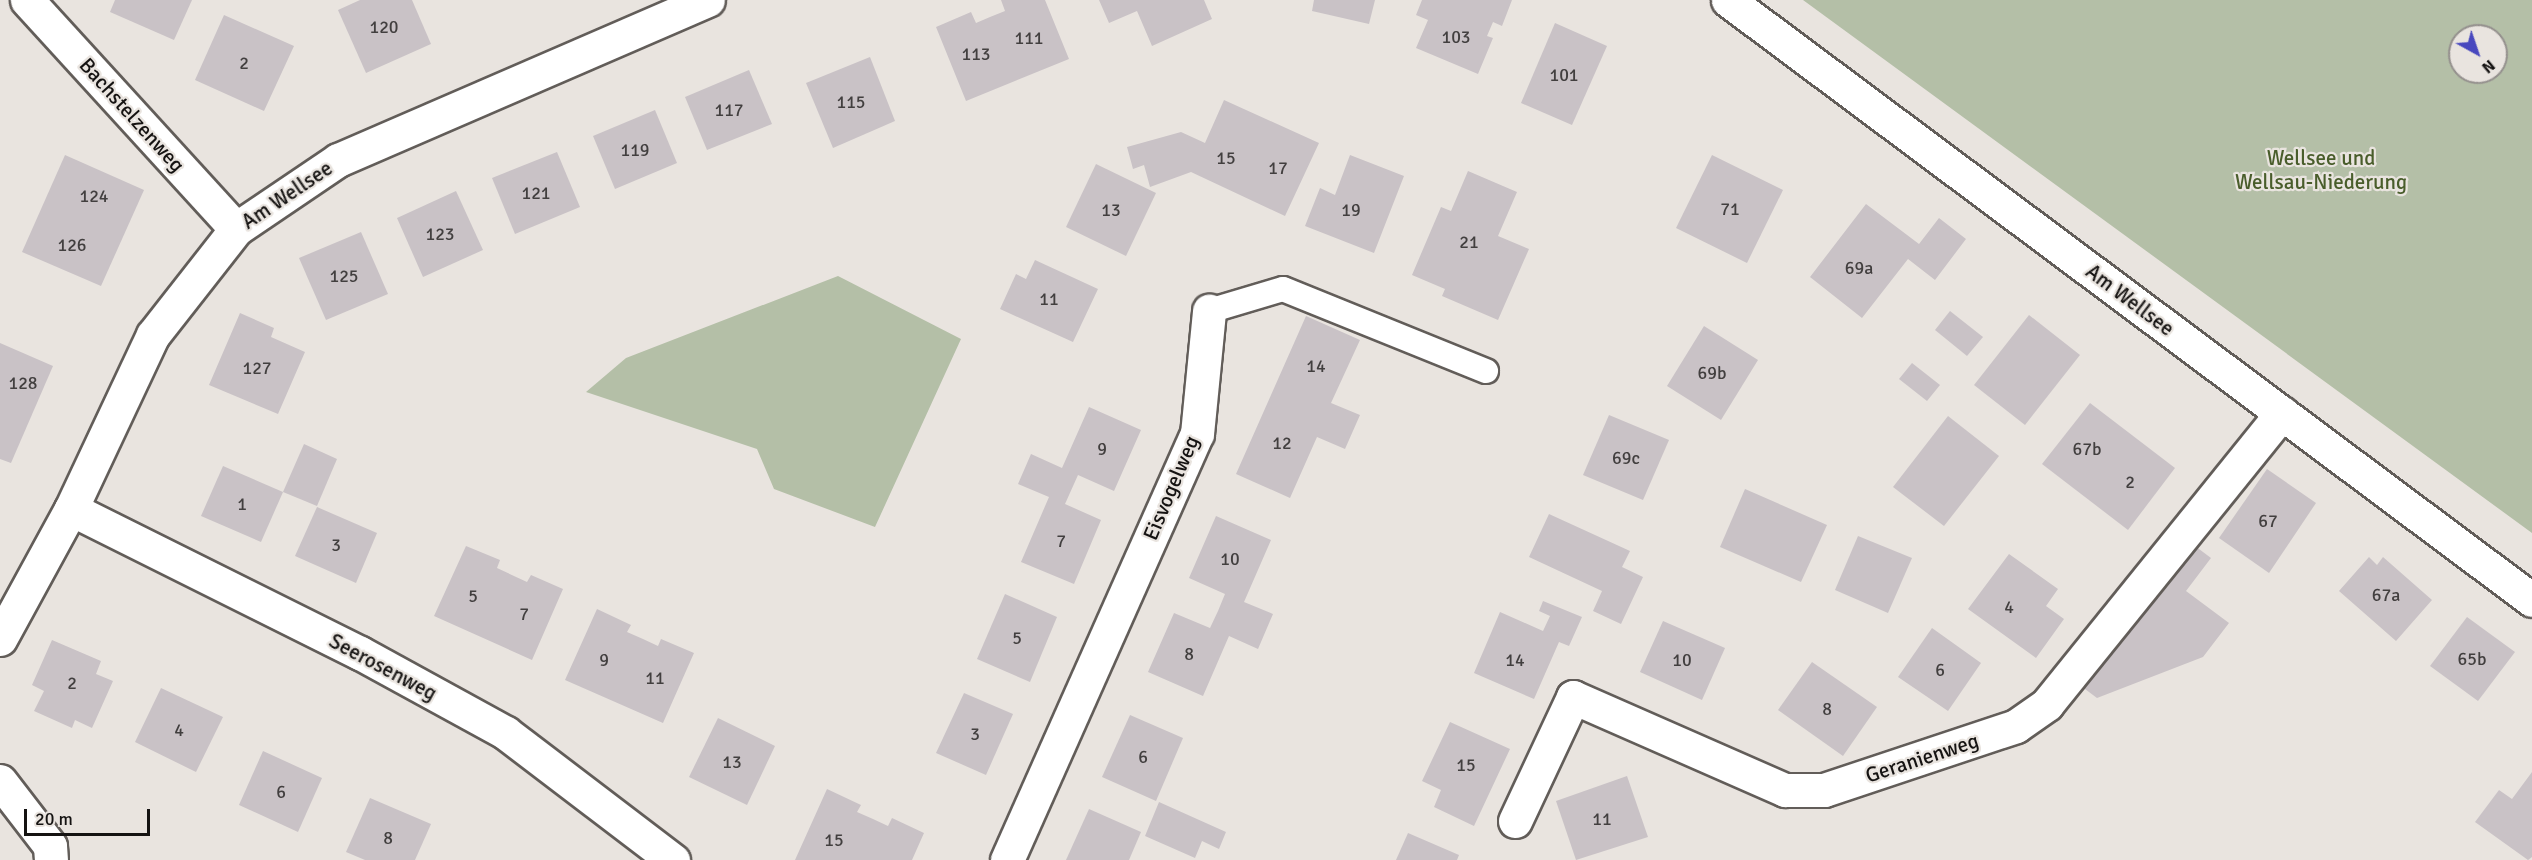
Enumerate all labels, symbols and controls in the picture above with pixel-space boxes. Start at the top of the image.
house number: 120 [369,16,399,38]
north arrow [2448,24,2508,84]
house number: 103 [1441,26,1471,48]
house number: 111 [1014,27,1044,49]
house number: 113 [961,43,991,65]
house number: 2 [239,52,249,74]
street label: Bachstelzenweg [74,53,190,177]
text: N [2478,55,2499,77]
house number: 101 [1549,64,1579,86]
house number: 115 [836,91,866,113]
house number: 117 [714,99,744,121]
house number: 119 [620,139,650,161]
park label: Wellsee und Wellsau-Niederung [2235,145,2407,195]
house number: 15 [1216,147,1236,169]
street label: Am Wellsee [237,155,337,235]
house number: 17 [1268,157,1288,179]
house number: 121 [521,182,551,204]
house number: 124 [79,185,109,207]
house number: 71 [1720,198,1740,220]
house number: 13 [1101,199,1121,221]
house number: 19 [1341,199,1361,221]
house number: 123 [425,223,455,245]
house number: 21 [1459,231,1479,253]
house number: 126 [57,234,87,256]
house number: 69a [1845,257,1873,279]
street label: Am Wellsee [2081,259,2179,341]
house number: 125 [329,265,359,287]
house number: 11 [1039,288,1059,310]
house number: 14 [1306,355,1326,377]
house number: 127 [242,357,272,379]
house number: 69b [1698,362,1726,384]
house number: 128 [8,372,38,394]
street label: Eisvogelweg [1138,432,1204,544]
house number: 12 [1272,432,1292,454]
house number: 9 [1097,438,1107,460]
house number: 67b [2073,438,2101,460]
house number: 69c [1612,447,1640,469]
house number: 2 [2125,471,2135,493]
house number: 1 [237,493,247,515]
house number: 67 [2258,510,2278,532]
house number: 7 [1056,530,1066,552]
house number: 3 [331,534,341,556]
house number: 10 [1220,548,1240,570]
house number: 67a [2372,584,2400,606]
house number: 5 [468,585,478,607]
house number: 4 [2004,596,2014,618]
house number: 7 [519,603,529,625]
house number: 5 [1012,627,1022,649]
street label: Seerosenweg [325,628,441,706]
house number: 8 [1184,643,1194,665]
house number: 65b [2458,648,2486,670]
house number: 9 [599,649,609,671]
house number: 14 [1505,649,1525,671]
house number: 10 [1672,649,1692,671]
house number: 6 [1935,659,1945,681]
house number: 11 [645,667,665,689]
house number: 2 [67,672,77,694]
house number: 8 [1822,698,1832,720]
house number: 4 [174,719,184,741]
house number: 3 [970,723,980,745]
street label: Geranienweg [1862,728,1982,788]
house number: 6 [1138,746,1148,768]
house number: 13 [722,751,742,773]
house number: 15 [1456,754,1476,776]
house number: 6 [276,781,286,803]
scale bar [27,797,153,835]
text: 20 m [35,808,73,830]
house number: 11 [1592,808,1612,830]
house number: 8 [383,827,393,849]
house number: 15 [824,829,844,851]

